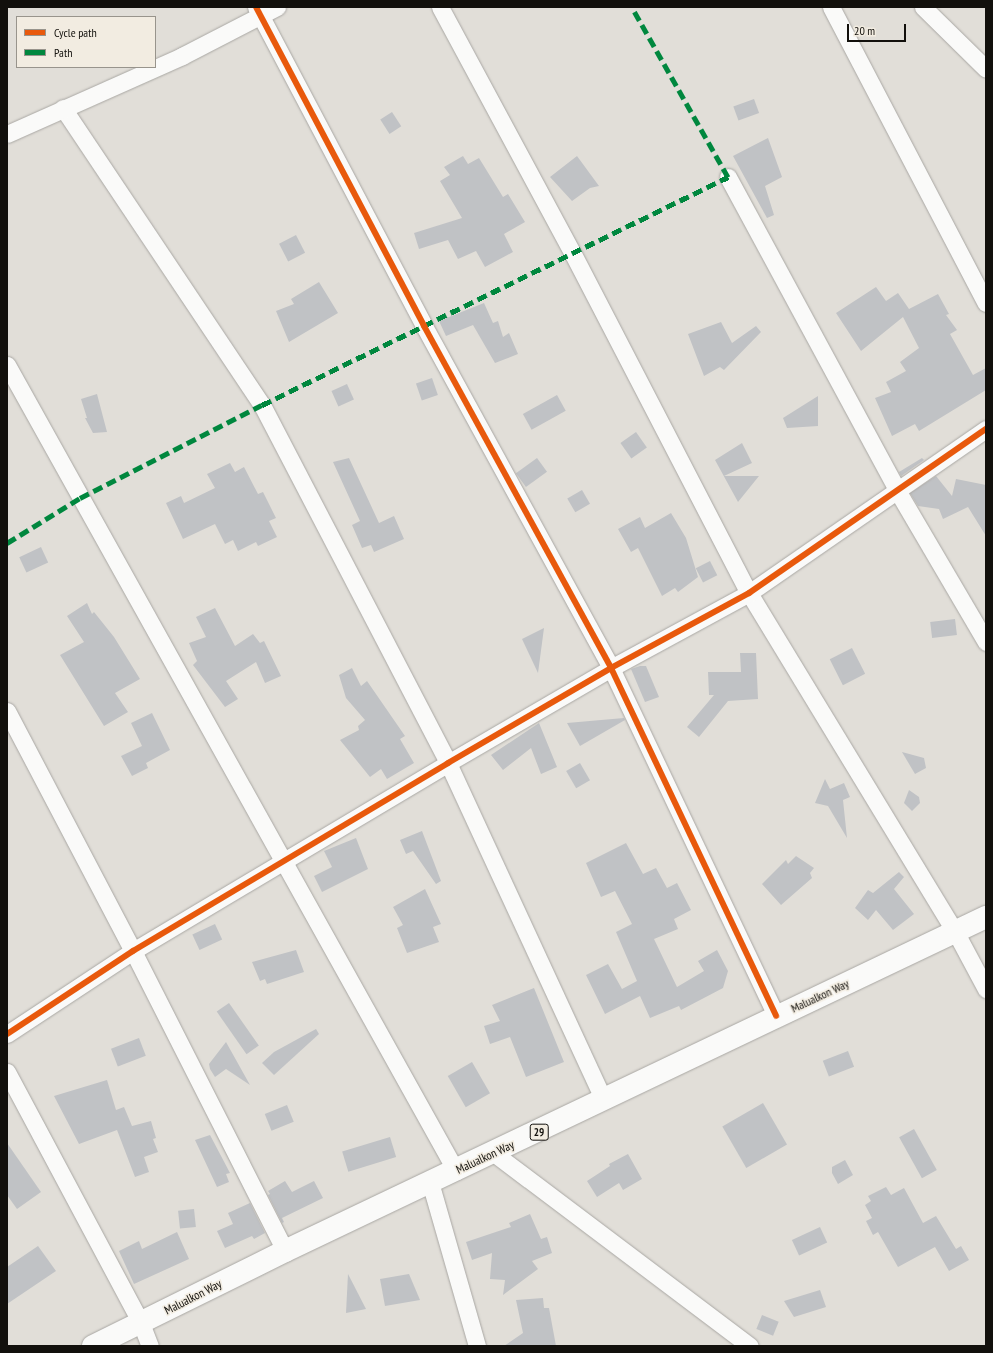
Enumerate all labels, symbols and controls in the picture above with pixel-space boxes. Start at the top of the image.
legend [16,16,156,68]
scale bar [849,16,908,42]
text: 20 m [854,23,875,38]
text: Cycle path [54,25,97,40]
text: Path [54,45,72,60]
street label: Malualkon Way [789,976,851,1016]
road number: 29 [529,1123,549,1141]
street label: Malualkon Way [454,1137,516,1177]
street label: Malualkon Way [162,1276,224,1318]

